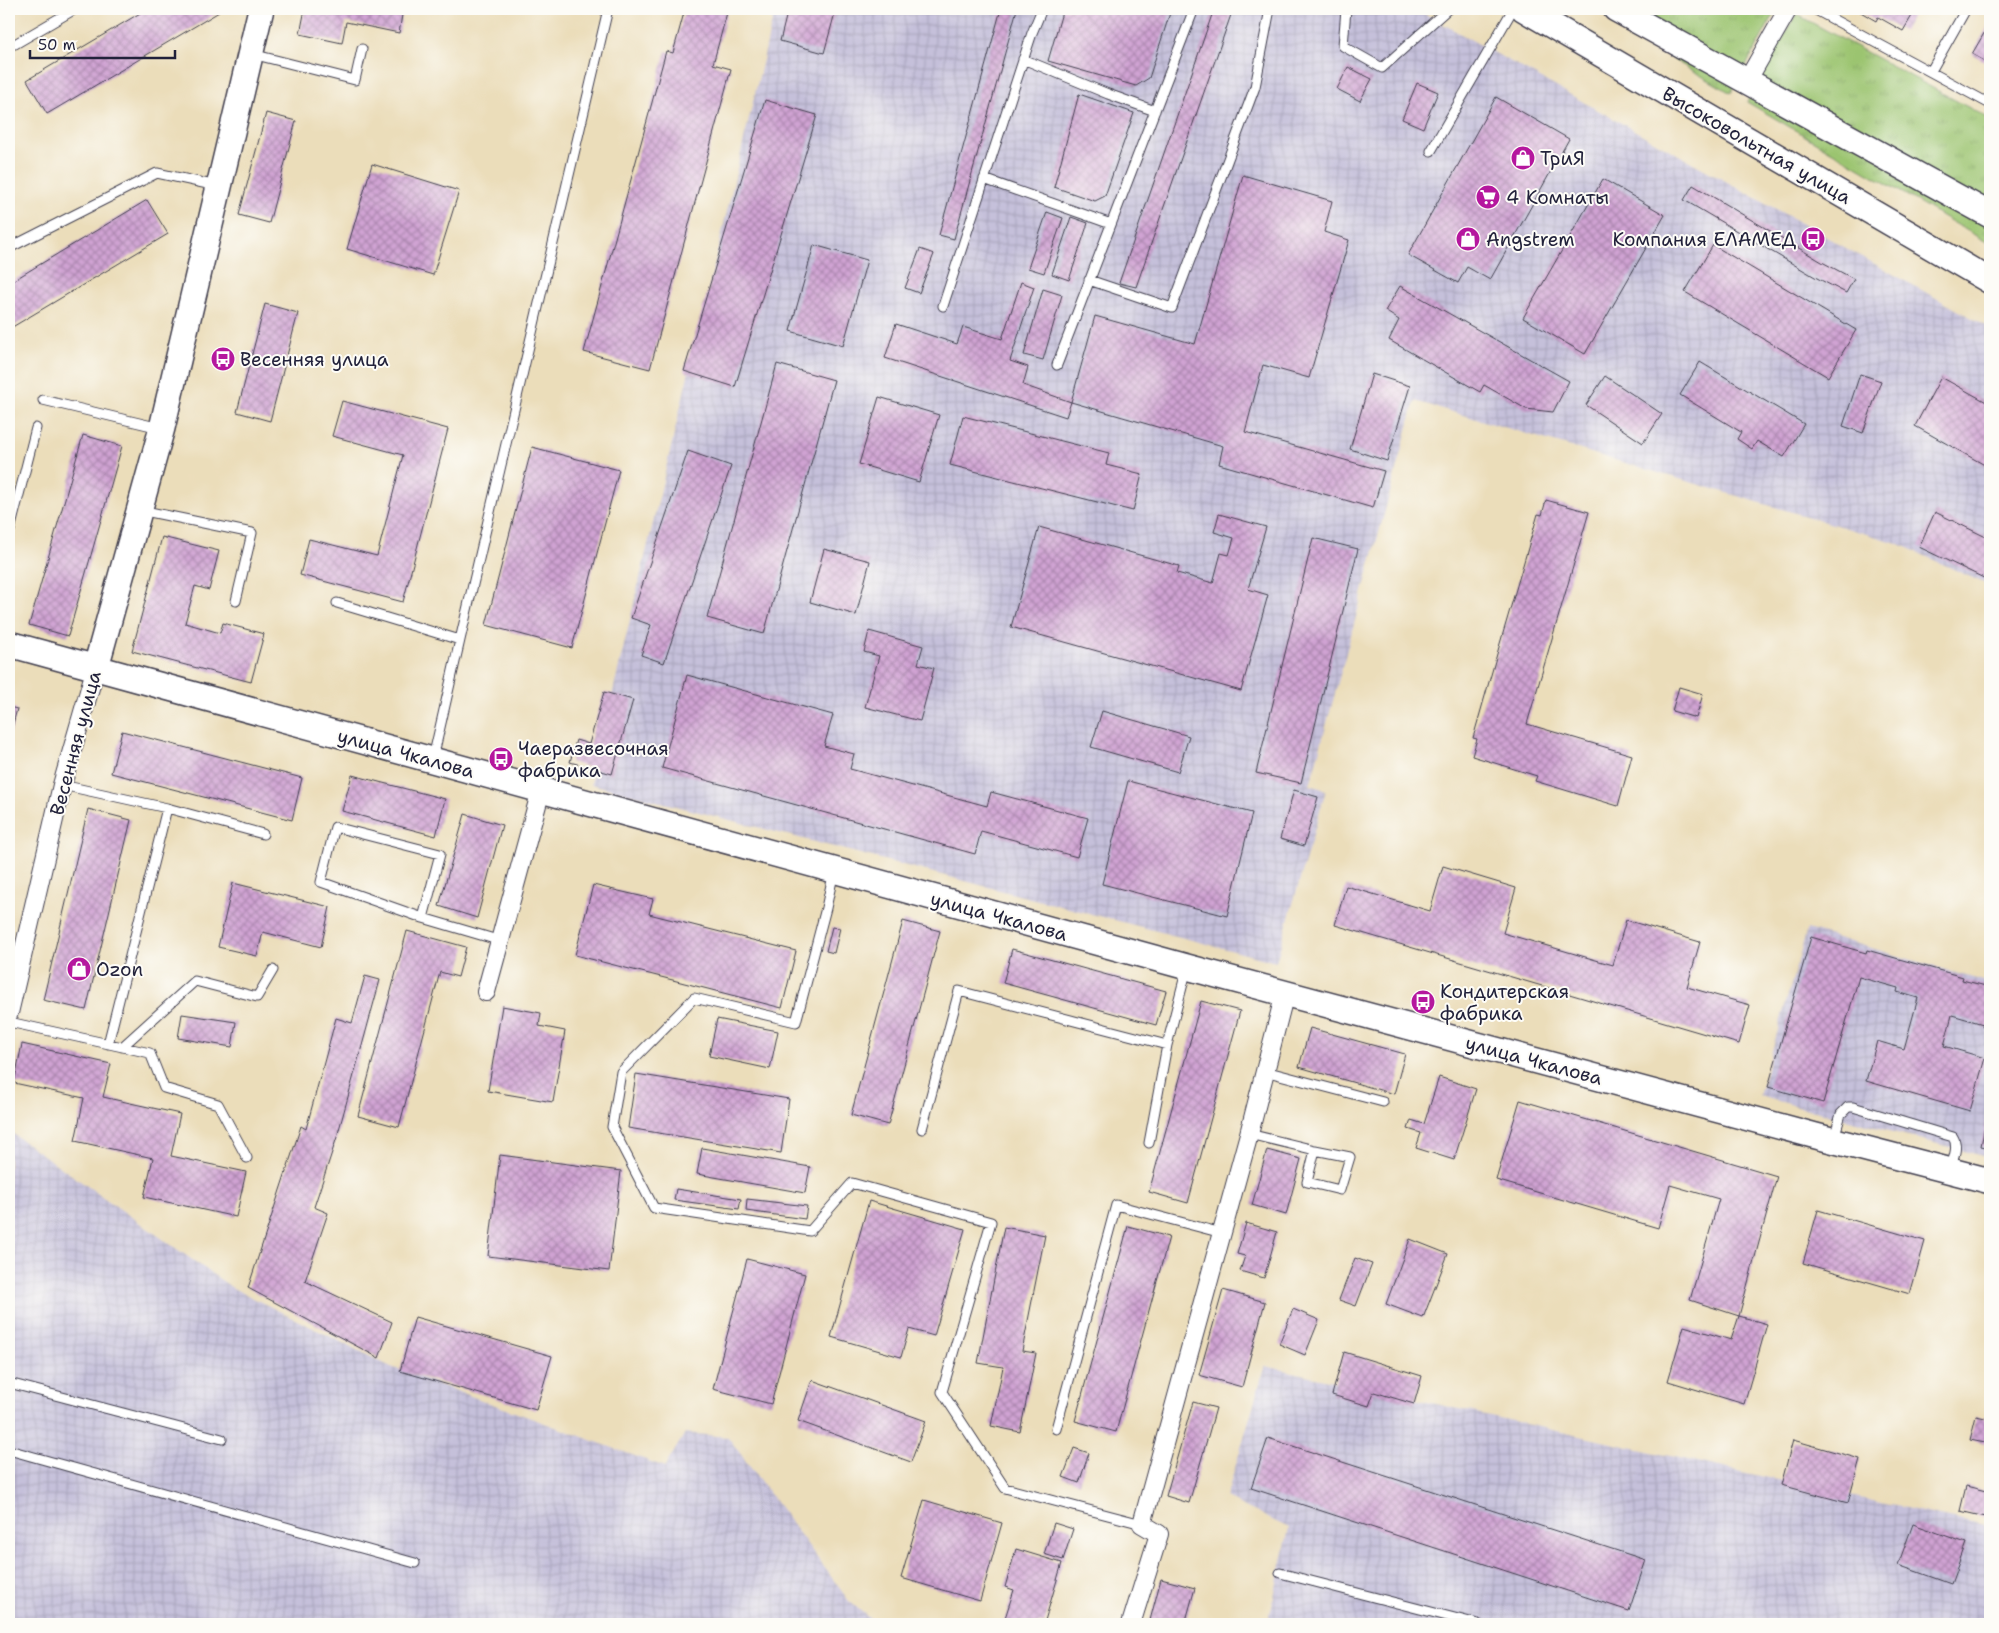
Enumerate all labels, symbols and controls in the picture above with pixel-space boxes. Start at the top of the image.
scale bar [30,28,175,60]
text: 50 m [38,35,76,55]
street label: Высоковольтная улица [1658,81,1856,210]
shop icon: ТриЯ [1510,145,1536,171]
place label: ТриЯ [1540,146,1585,171]
supermarket icon: 4 Комнаты [1475,184,1501,210]
place label: 4 Комнаты [1506,185,1609,210]
shop icon: Angstrem [1455,226,1481,252]
bus stop icon: Компания ЕЛАМЕД [1800,226,1826,252]
place label: Angstrem [1486,227,1575,252]
place label: Компания ЕЛАМЕД [1613,227,1797,252]
bus stop icon: Весенняя улица [210,346,236,372]
place label: Весенняя улица [240,347,389,372]
street label: Весенняя улица [44,668,107,818]
street label: улица Чкалова [335,723,477,784]
place label: Чаеразвесочная фабрика [518,736,669,783]
bus stop icon: Чаеразвесочная фабрика [488,746,514,772]
street label: улица Чкалова [928,886,1070,947]
shop icon: Ozon [66,956,92,982]
place label: Ozon [96,957,143,982]
place label: Кондитерская фабрика [1440,979,1569,1026]
bus stop icon: Кондитерская фабрика [1410,989,1436,1015]
street label: улица Чкалова [1463,1030,1605,1091]

